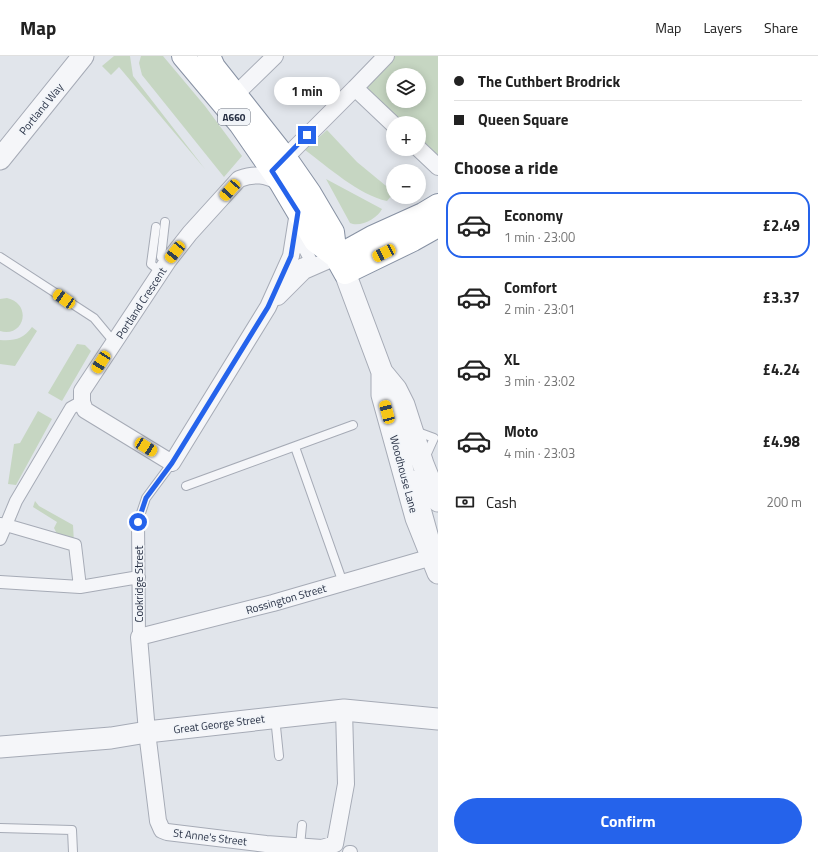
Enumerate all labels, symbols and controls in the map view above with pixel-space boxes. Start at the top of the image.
text: Map [20,13,56,42]
text: Map [655,17,681,38]
text: Layers [703,17,742,38]
text: Share [764,17,798,38]
map controls [386,68,426,204]
button: layers [386,68,426,108]
text: The Cuthbert Brodrick [478,70,620,93]
callout: 1 min [274,77,340,105]
street label: Portland Way [15,79,67,138]
text: 1 min [291,81,323,101]
text: Queen Square [478,108,568,131]
road number: A660 [218,109,250,125]
button: + [386,116,426,156]
route end [298,126,316,144]
text: Choose a ride [454,154,558,181]
button: − [386,164,426,204]
car [218,177,242,203]
text: Economy [504,204,563,227]
icon: car [456,207,492,243]
text: £2.49 [763,214,800,237]
text: 1 min · 23:00 [504,227,575,247]
car [163,239,187,265]
car [371,242,397,264]
street label: Portland Crescent [112,264,170,342]
text: Comfort [504,276,557,299]
icon: car [456,279,492,315]
text: £3.37 [763,286,800,309]
car [51,287,77,311]
text: 2 min · 23:01 [504,299,575,319]
text: XL [504,348,520,371]
car [89,349,113,375]
icon: car [456,351,492,387]
text: £4.24 [763,358,800,381]
text: 3 min · 23:02 [504,371,575,391]
car [378,399,396,425]
text: Moto [504,420,538,443]
icon: car [456,423,492,459]
text: £4.98 [763,430,800,453]
street label: Woodhouse Lane [386,433,422,515]
car [133,436,159,458]
text: 4 min · 23:03 [504,443,575,463]
icon: cash [454,491,476,513]
text: Cash [486,491,517,514]
text: 200 m [766,492,802,512]
route start [129,513,147,531]
street label: Cookridge Street [131,545,147,622]
street label: Rossington Street [244,580,328,618]
street label: Great George Street [173,710,266,738]
button: Confirm [454,798,802,844]
street label: St Anne's Street [172,825,248,849]

